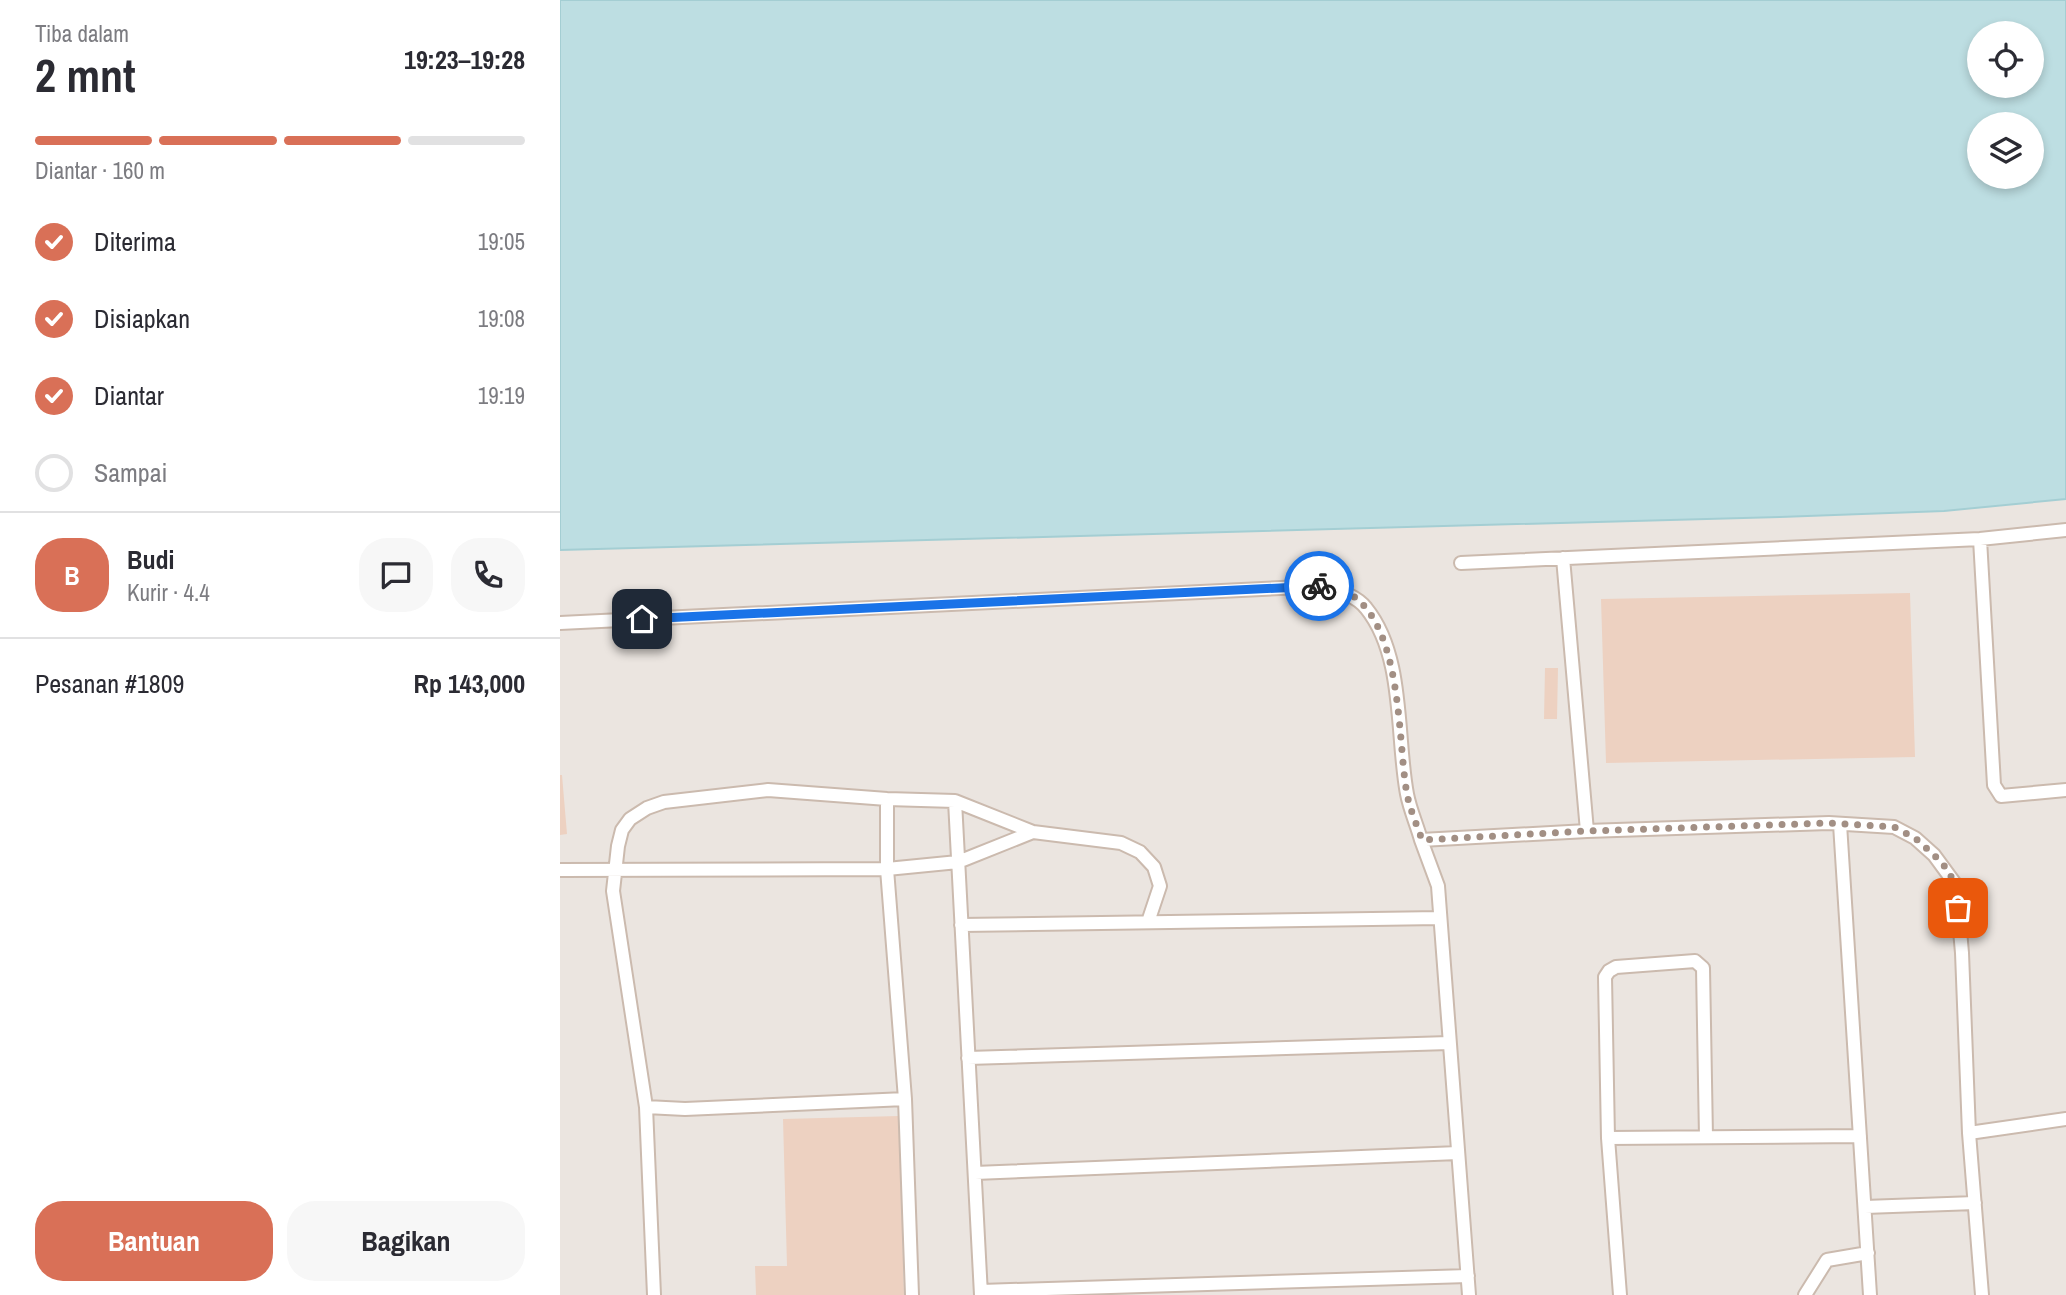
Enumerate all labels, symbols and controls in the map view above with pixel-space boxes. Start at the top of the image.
text: Tiba dalam [35,18,129,49]
map controls [1967,21,2044,189]
button: locate [1967,21,2044,98]
text: 19:23–19:28 [404,42,525,77]
text: 2 mnt [35,44,136,106]
button: layers [1967,112,2044,189]
text: Diantar · 160 m [35,155,165,186]
icon: check [35,223,73,261]
text: Diterima [94,224,176,259]
text: 19:05 [478,226,525,257]
icon: check [35,300,73,338]
text: Disiapkan [94,301,190,336]
text: 19:08 [478,303,525,334]
icon: check [35,377,73,415]
text: Diantar [94,378,164,413]
text: 19:19 [478,380,525,411]
text: Sampai [94,455,167,490]
button: chat [359,538,433,612]
button: phone [451,538,525,612]
text: Budi [127,542,174,577]
courier [1284,551,1354,621]
text: B [64,558,80,593]
icon: bike [1300,567,1338,605]
text: Kurir · 4.4 [127,577,210,608]
pin [612,589,672,649]
icon: home [623,600,661,638]
text: Pesanan #1809 [35,666,184,701]
text: Rp 143,000 [414,666,525,701]
pin [1928,878,1988,938]
icon: bag [1939,889,1977,927]
button: Bantuan [35,1201,273,1281]
button: Bagikan [287,1201,525,1281]

